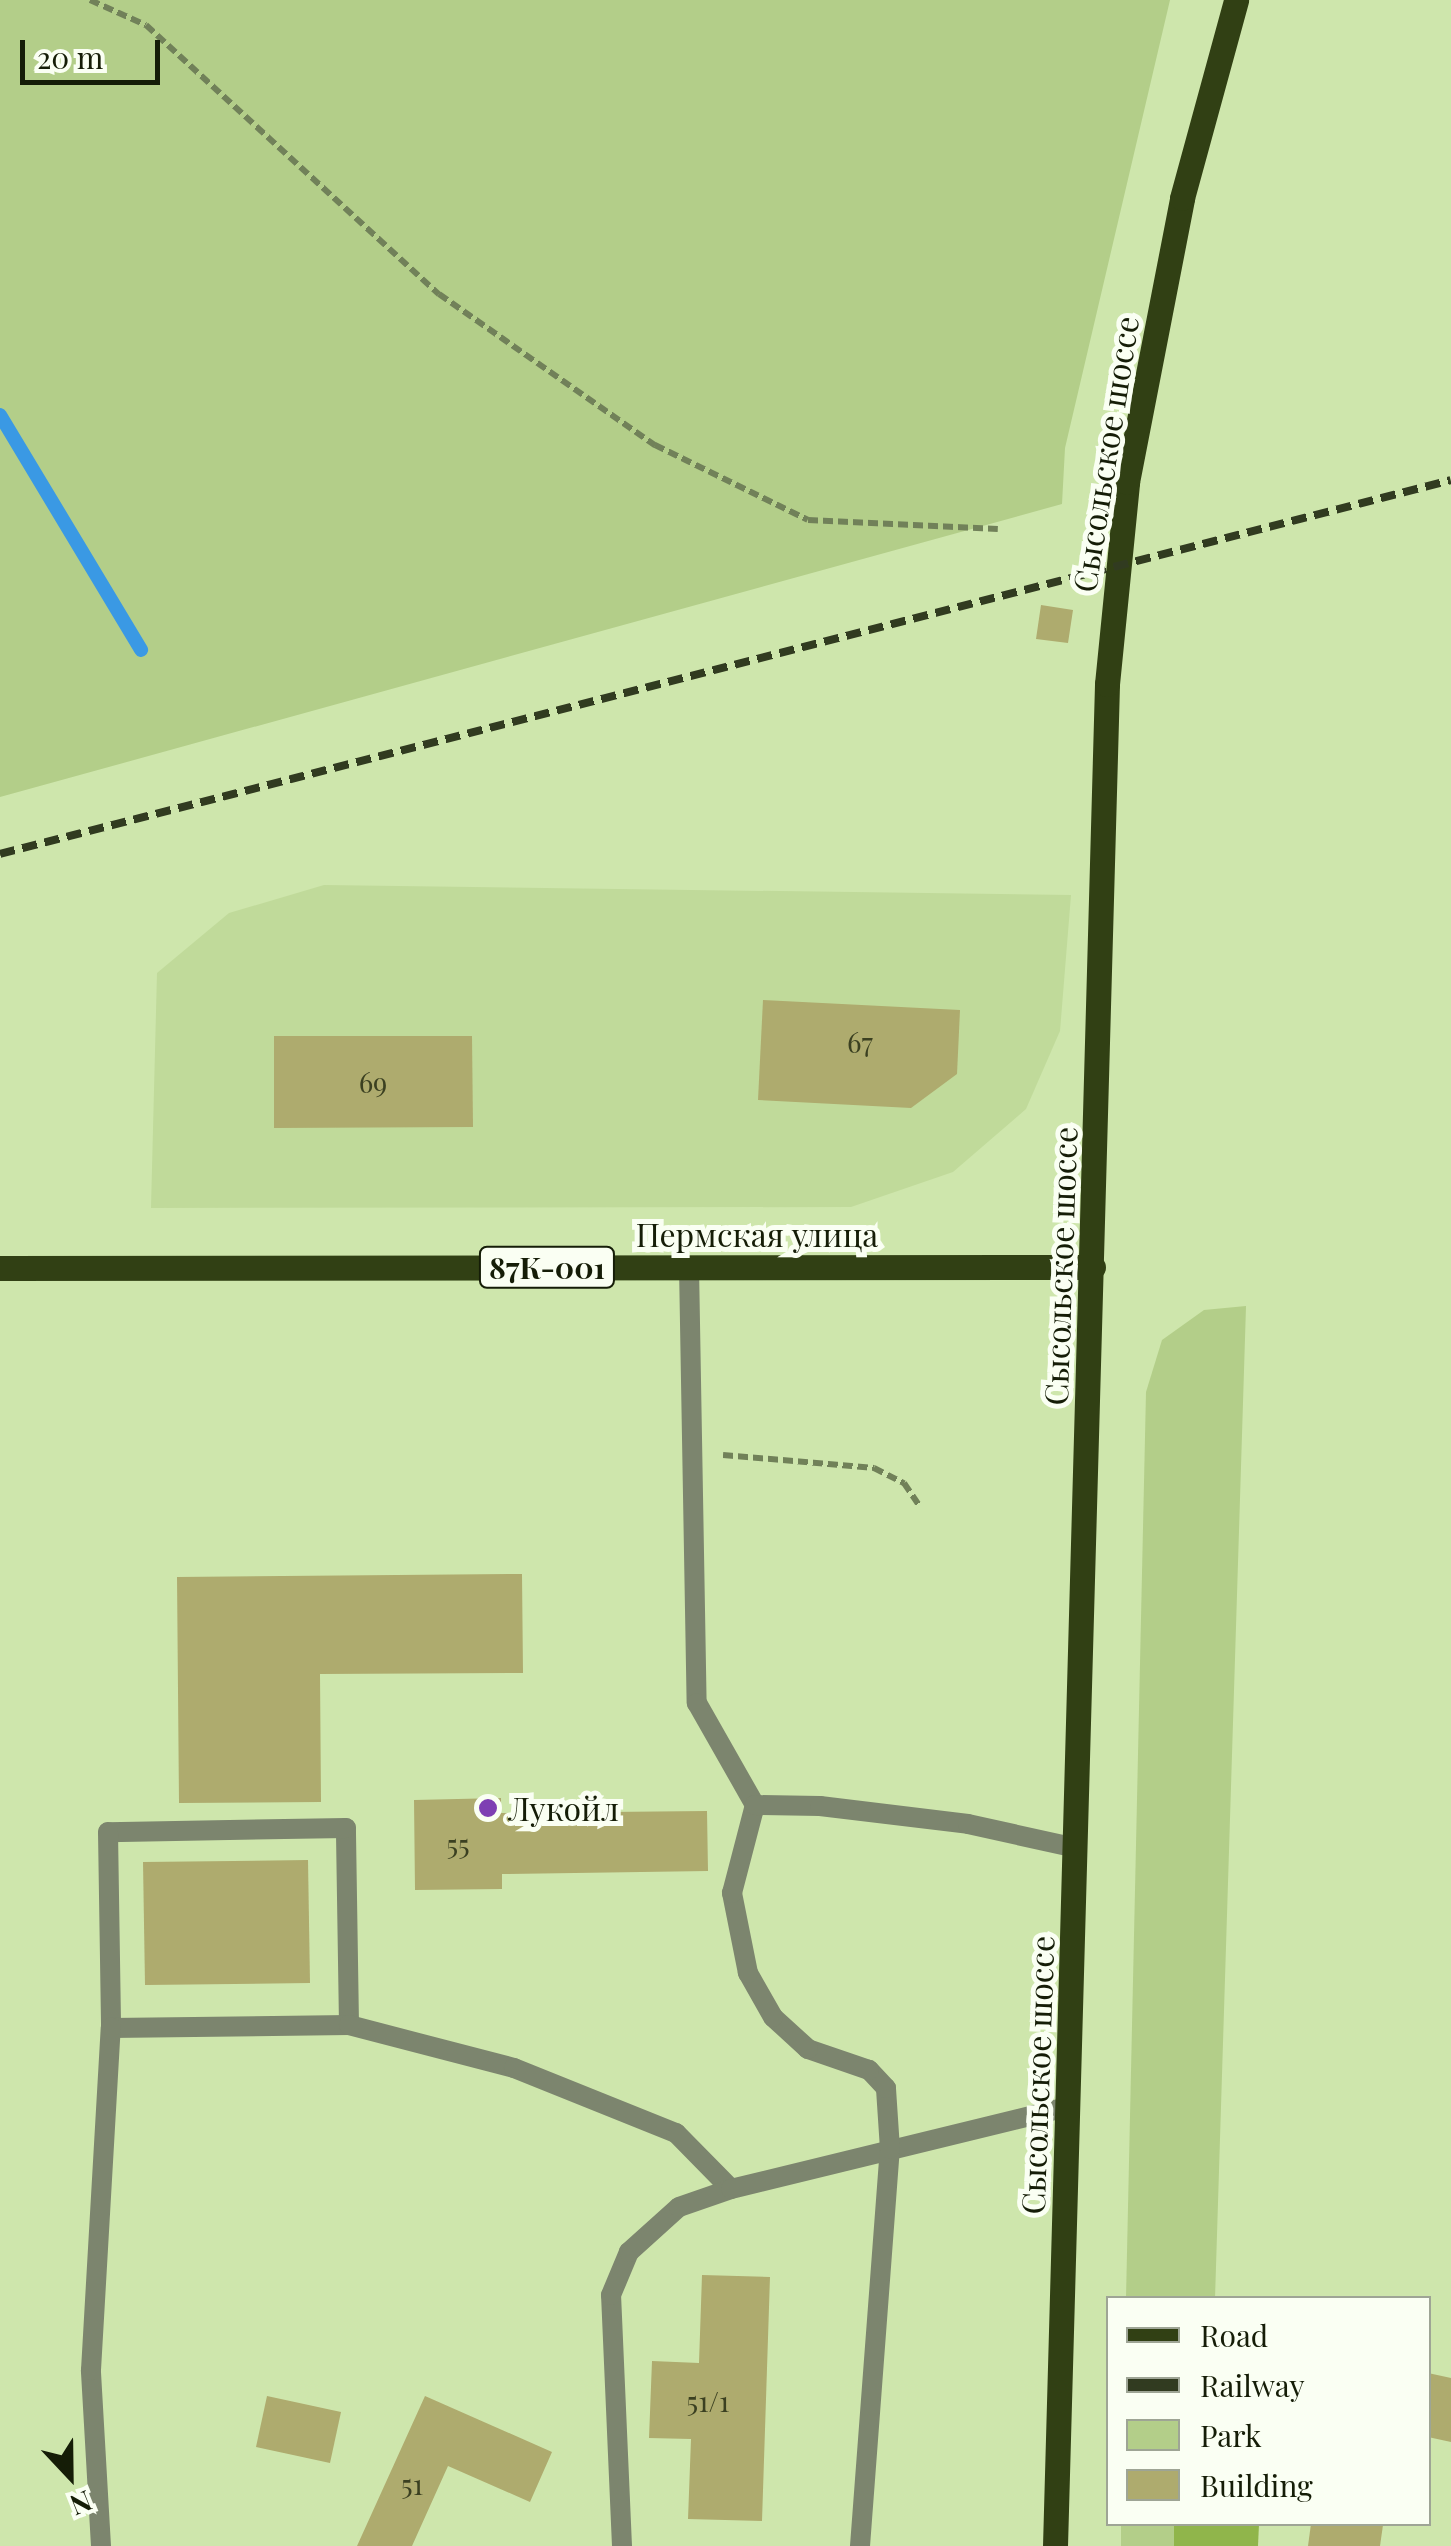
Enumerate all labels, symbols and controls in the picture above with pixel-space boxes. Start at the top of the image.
scale bar [25,20,165,82]
text: 20 m [37,37,103,77]
street label: Сысольское шоссе [1064,313,1146,595]
house number: 67 [847,1025,873,1059]
house number: 69 [359,1065,387,1099]
street label: Сысольское шоссе [1036,1126,1084,1406]
street label: Пермская улица [636,1215,878,1253]
road number: 87К-001 [477,1242,617,1292]
place label: Лукойл [508,1789,619,1827]
marker: Лукойл [477,1797,499,1819]
house number: 55 [446,1827,470,1861]
street label: Сысольское шоссе [1013,1935,1061,2215]
legend [1106,2296,1431,2526]
text: Road [1200,2315,1268,2355]
text: Railway [1200,2365,1305,2405]
house number: 51/1 [687,2384,729,2418]
text: Park [1200,2415,1262,2455]
north arrow [20,2426,120,2526]
text: Building [1200,2465,1313,2505]
house number: 51 [401,2467,423,2501]
text: N [65,2483,98,2525]

